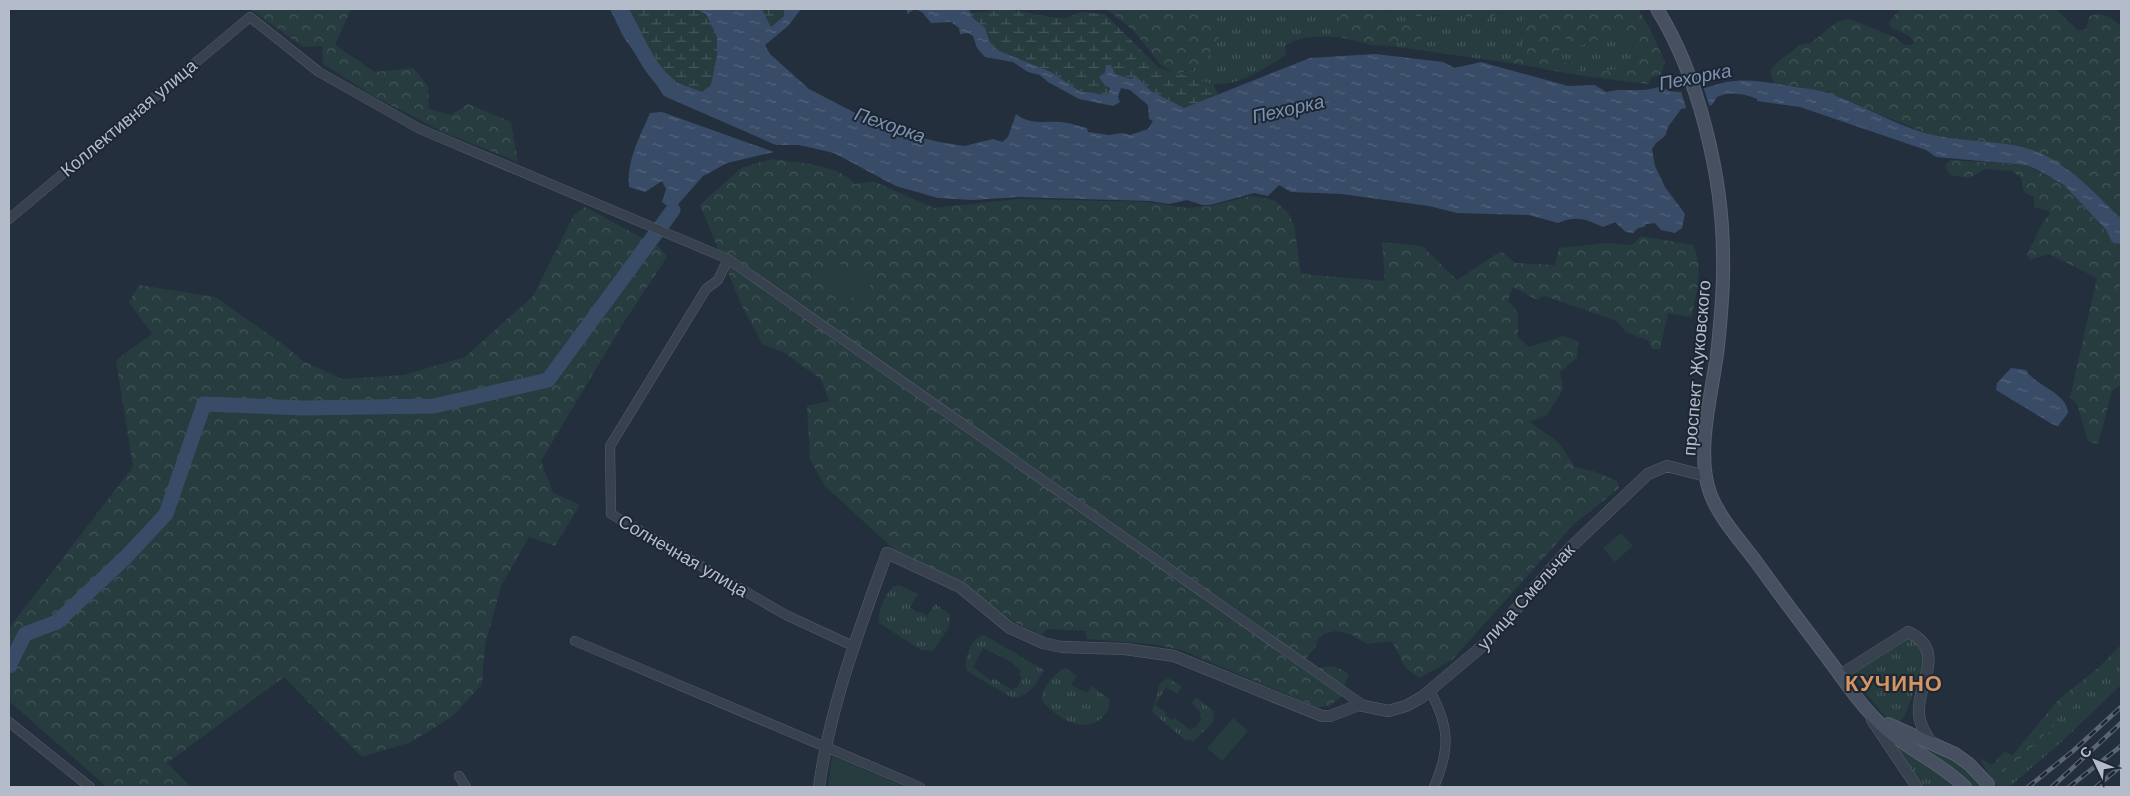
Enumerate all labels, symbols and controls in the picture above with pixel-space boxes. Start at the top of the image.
street label: Коллективная улица [57,55,202,181]
water label: Пехорка [1657,60,1733,94]
water label: Пехорка [1250,91,1326,127]
water label: Пехорка [852,103,928,147]
street label: проспект Жуковского [1679,279,1715,457]
street label: Солнечная улица [615,511,752,602]
street label: улица Смельчак [1473,540,1579,654]
district label: КУЧИНО [1845,671,1943,696]
north arrow [2070,736,2120,786]
text: С [2076,743,2095,761]

